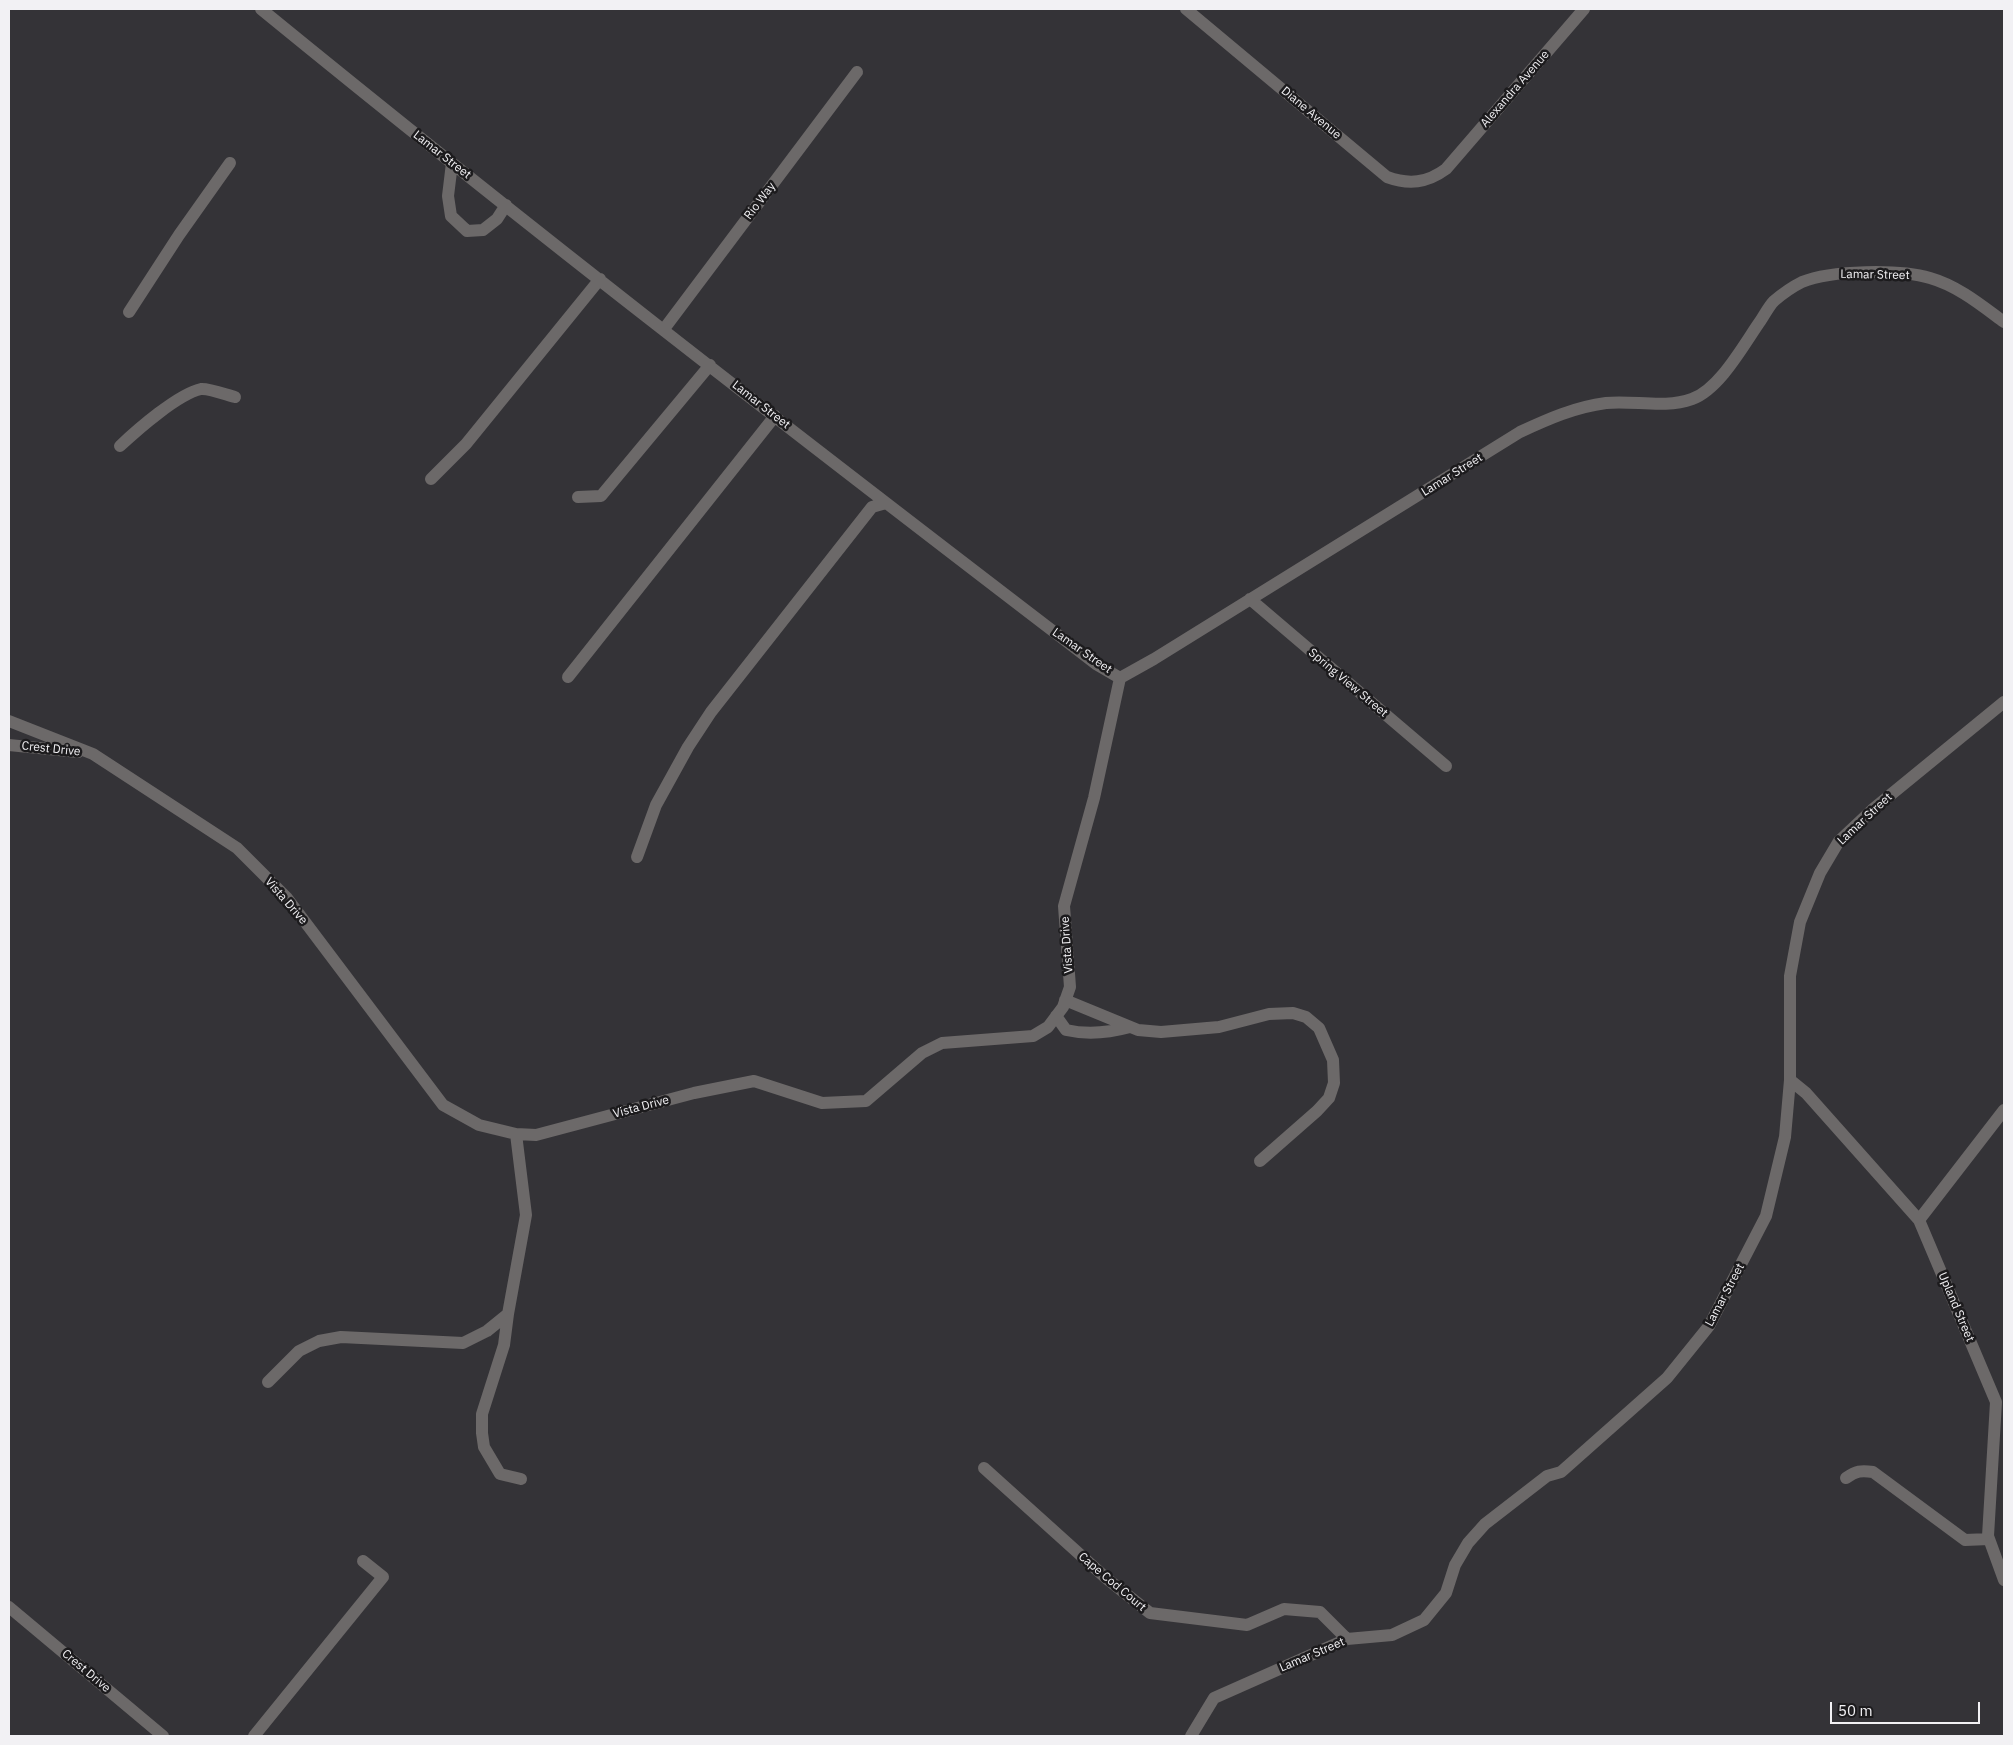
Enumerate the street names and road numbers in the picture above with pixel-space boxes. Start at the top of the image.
street label: Alexandra Avenue [1478,48,1552,130]
street label: Diane Avenue [1278,84,1344,142]
street label: Lamar Street [410,128,474,182]
street label: Rio Way [741,179,779,223]
street label: Lamar Street [1840,267,1910,283]
street label: Lamar Street [729,378,793,432]
street label: Lamar Street [1419,450,1485,500]
street label: Lamar Street [1049,625,1115,677]
street label: Spring View Street [1305,646,1391,720]
street label: Crest Drive [21,739,81,759]
street label: Lamar Street [1835,790,1895,848]
street label: Vista Drive [262,875,310,927]
street label: Vista Drive [1058,916,1076,974]
street label: Vista Drive [611,1093,671,1121]
street label: Lamar Street [1702,1261,1748,1329]
street label: Upland Street [1935,1270,1977,1344]
street label: Cape Cod Court [1075,1550,1149,1614]
street label: Lamar Street [1277,1635,1347,1675]
street label: Crest Drive [59,1647,113,1695]

